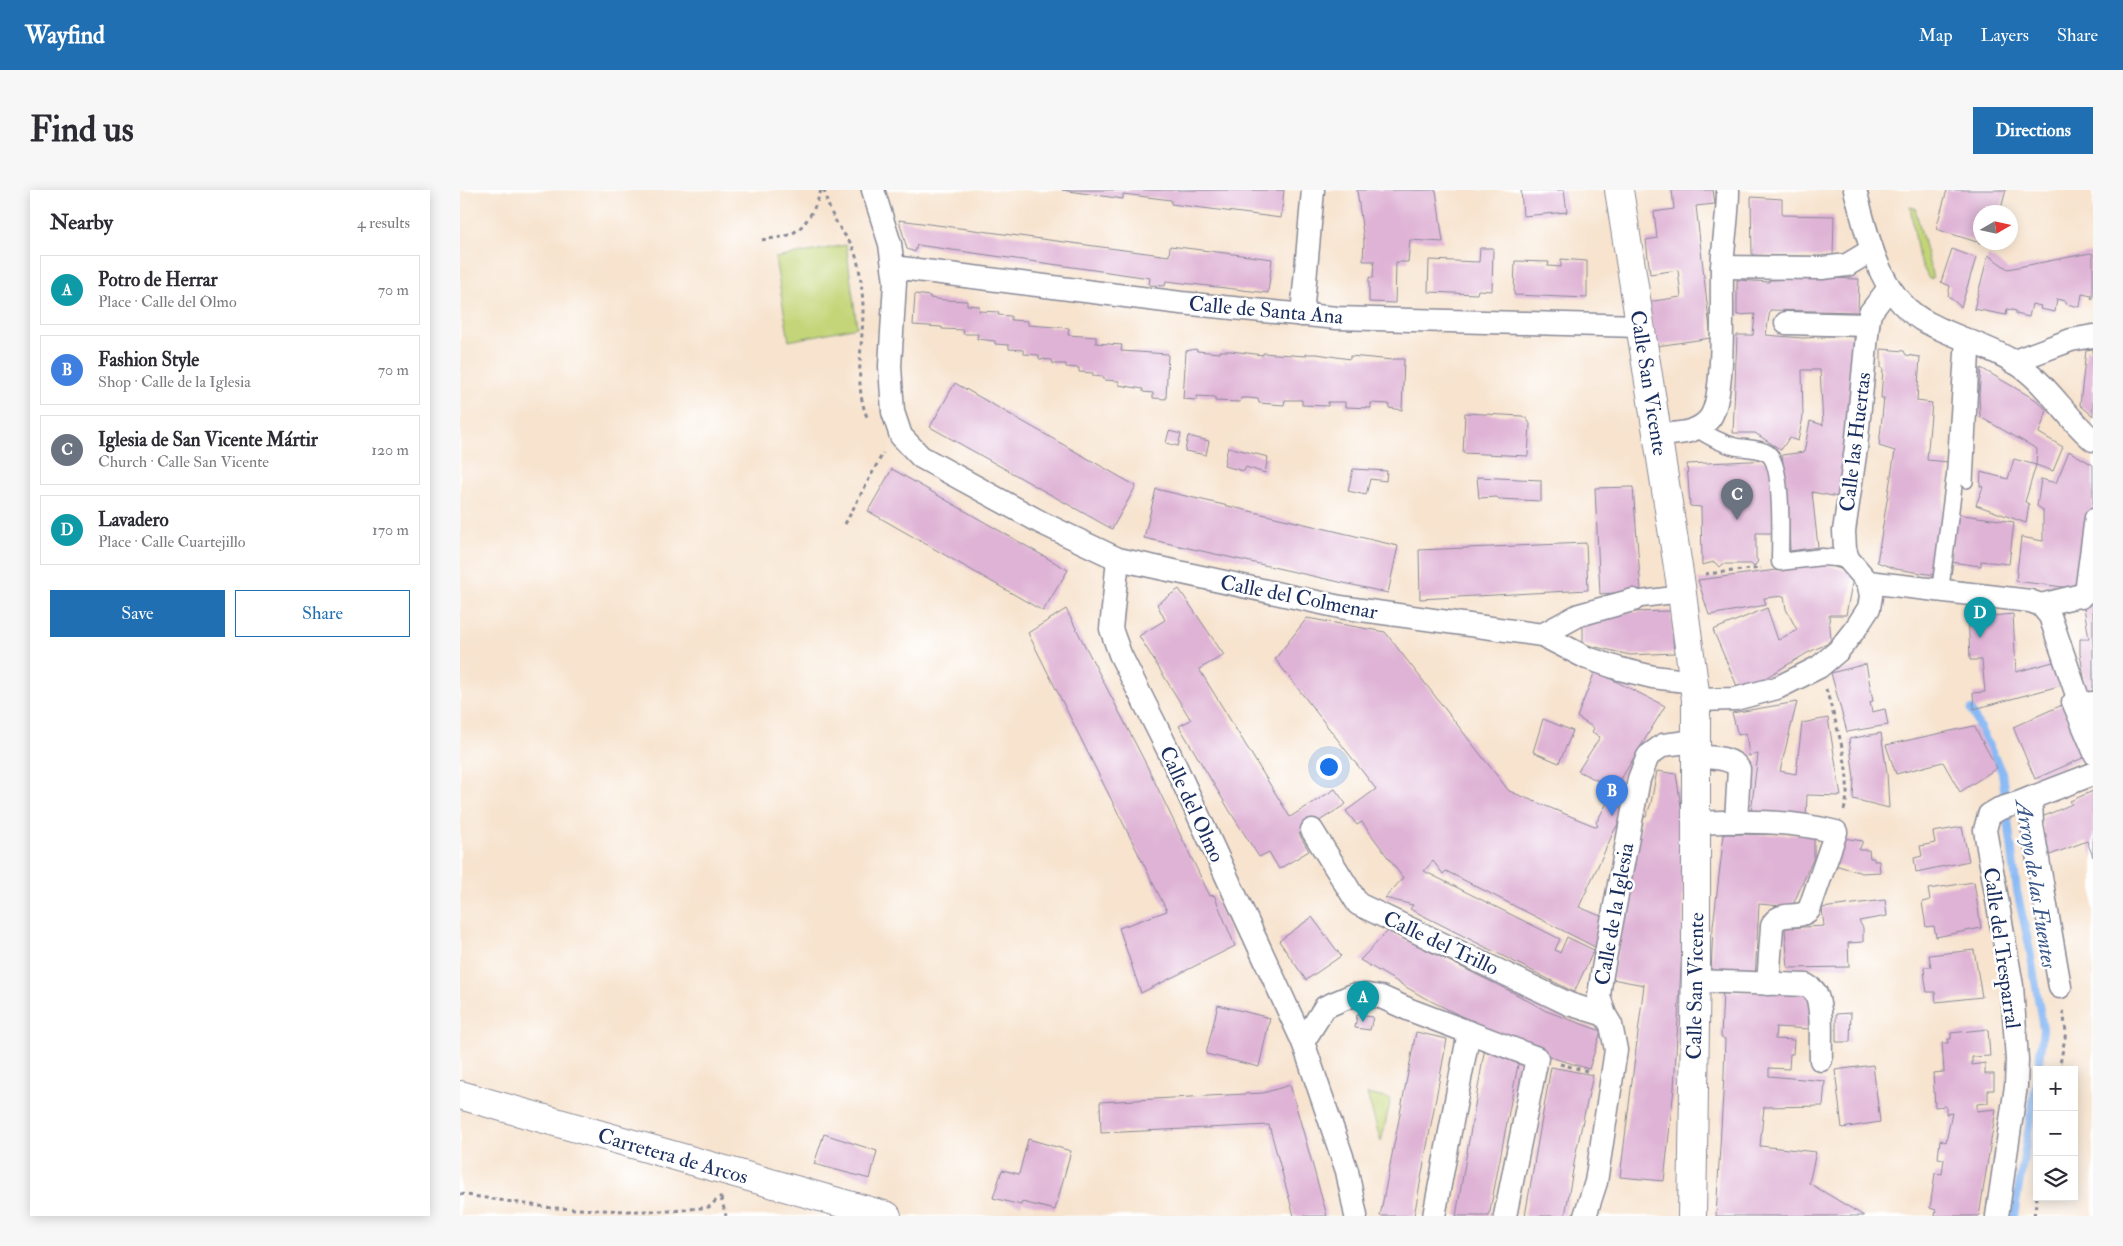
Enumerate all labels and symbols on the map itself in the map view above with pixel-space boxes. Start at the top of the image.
north arrow [1973,205,2018,250]
street label: Calle de Santa Ana [1188,290,1345,331]
street label: Calle San Vicente [1624,308,1673,458]
street label: Calle las Huertas [1834,371,1877,513]
pin: C [1721,479,1753,520]
street label: Calle del Colmenar [1218,569,1380,626]
pin: D [1964,597,1996,638]
street label: Calle del Olmo [1153,742,1230,867]
your location [1316,754,1342,780]
pin: B [1596,775,1628,816]
water label: Arroyo de las Fuentes [2009,796,2063,971]
street label: Calle de la Iglesia [1589,840,1640,987]
street label: Calle del Tresparral [1977,866,2026,1031]
street label: Calle del Trillo [1379,905,1503,982]
street label: Calle San Vicente [1681,912,1710,1060]
pin: A [1347,981,1379,1022]
street label: Carretera de Arcos [595,1122,751,1191]

